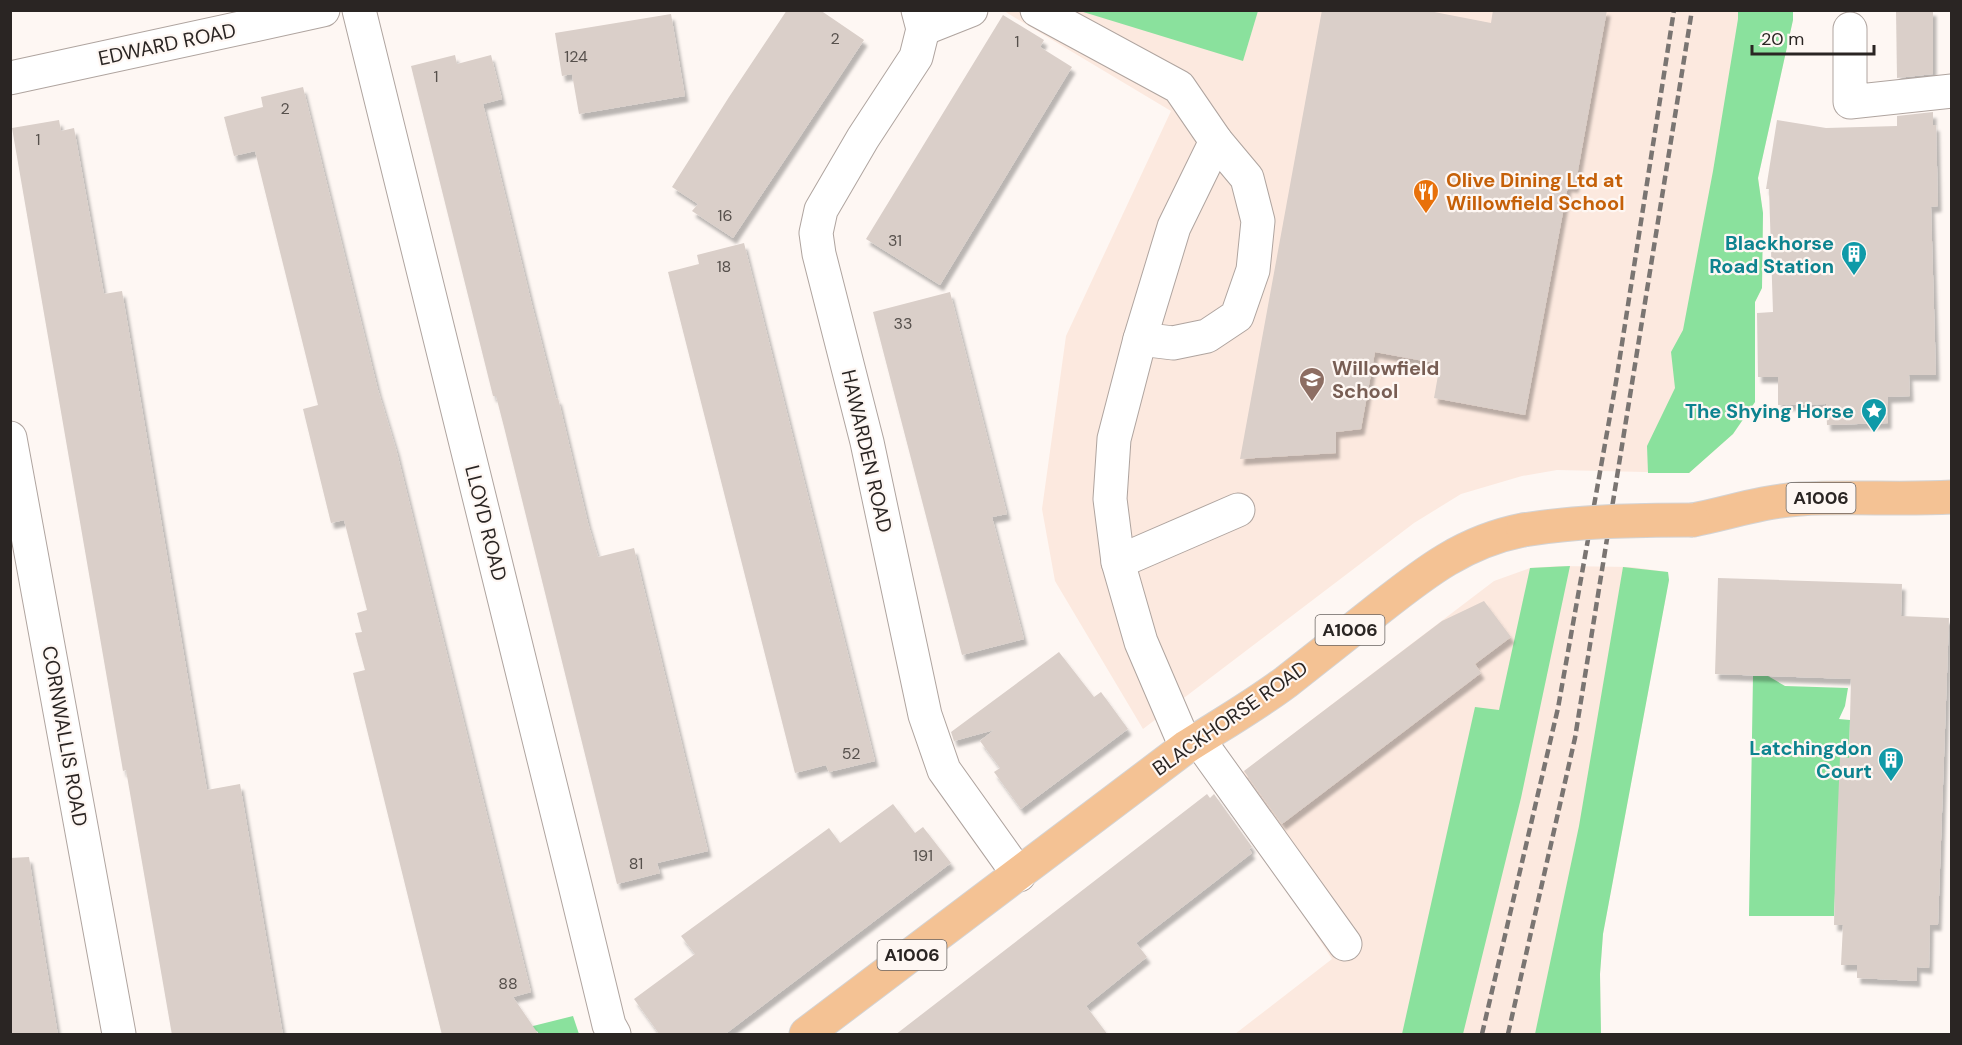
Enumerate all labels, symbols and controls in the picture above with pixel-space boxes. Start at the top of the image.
street label: EDWARD ROAD [96,17,238,71]
scale bar [1752,18,1874,56]
text: 20 m [1761,27,1804,51]
house number: 2 [830,28,840,49]
house number: 1 [1015,31,1020,52]
house number: 124 [564,46,588,67]
house number: 1 [434,66,439,87]
house number: 2 [280,98,290,119]
house number: 1 [36,129,41,150]
place label: Olive Dining Ltd at Willowfield School [1446,167,1624,216]
restaurant icon: Olive Dining Ltd at Willowfield School [1411,177,1441,215]
house number: 16 [717,205,733,226]
house number: 31 [888,230,902,251]
place label: Blackhorse Road Station [1709,230,1834,279]
building icon: Blackhorse Road Station [1839,239,1869,277]
house number: 18 [717,256,731,277]
house number: 33 [894,313,912,334]
place label: Willowfield School [1332,355,1439,404]
school or university icon: Willowfield School [1297,365,1327,403]
street label: HAWARDEN ROAD [836,367,898,535]
place icon: The Shying Horse [1859,396,1889,434]
place label: The Shying Horse [1685,398,1854,424]
street label: LLOYD ROAD [459,462,513,584]
road number: A1006 [1786,483,1856,513]
road number: A1006 [1316,615,1384,645]
street label: CORNWALLIS ROAD [36,644,94,828]
street label: BLACKHORSE ROAD [1147,655,1313,781]
place label: Latchingdon Court [1749,735,1872,784]
house number: 52 [842,743,860,764]
building icon: Latchingdon Court [1876,745,1906,783]
house number: 191 [913,845,933,866]
house number: 81 [629,853,643,874]
road number: A1006 [878,940,946,970]
house number: 88 [498,973,518,994]

